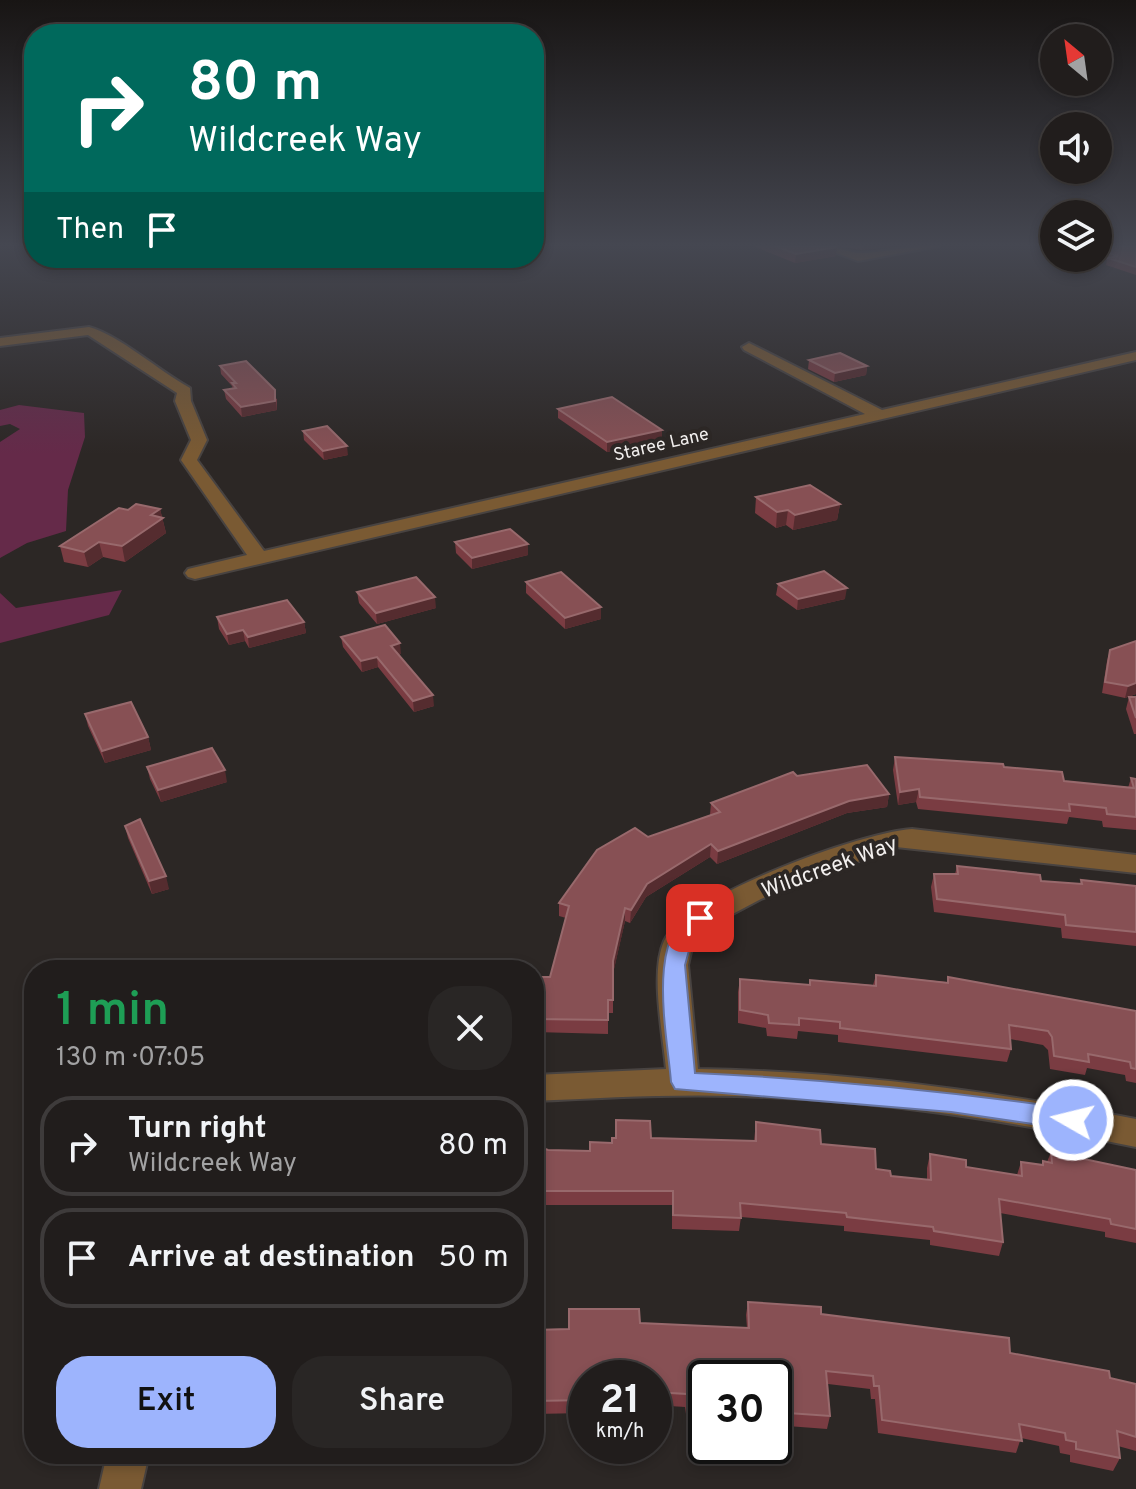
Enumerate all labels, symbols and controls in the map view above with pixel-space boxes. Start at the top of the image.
north arrow [1040,24,1112,96]
map controls [1040,24,1112,272]
text: 80 m [188,50,322,120]
icon: right [56,56,160,160]
button: sound [1040,112,1112,184]
text: Wildcreek Way [188,119,422,165]
button: layers [1040,200,1112,272]
icon: arrive [140,208,184,252]
text: Then [56,212,124,249]
street label: Staree Lane [611,423,711,468]
street label: Wildcreek Way [758,831,902,905]
pin [666,884,734,952]
icon: arrive [678,896,722,940]
text: 1 min [56,982,169,1042]
button: close [428,986,512,1070]
text: 130 m · 07:05 [56,1042,205,1075]
position arrow [1031,1078,1115,1162]
text: Turn right [128,1111,266,1148]
icon: right [60,1124,104,1168]
text: 80 m [438,1128,508,1165]
text: Wildcreek Way [128,1148,297,1181]
icon: arrive [60,1236,104,1280]
text: Arrive at destination [128,1240,414,1277]
text: 50 m [438,1240,509,1277]
button: Exit [56,1356,276,1448]
button: Share [292,1356,512,1448]
speed limit sign: 30 [688,1360,792,1464]
text: 21 [600,1377,640,1427]
text: km/h [596,1419,644,1445]

